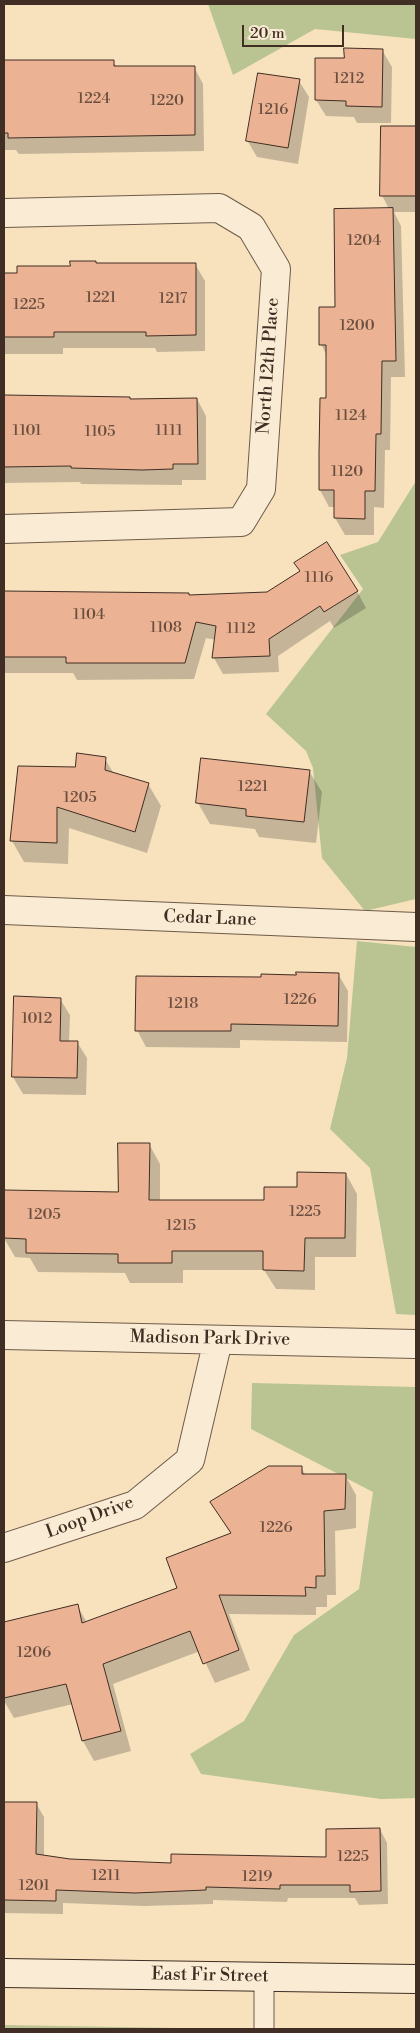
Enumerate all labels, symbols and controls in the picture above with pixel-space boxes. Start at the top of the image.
scale bar [245,15,348,47]
text: 20 m [250,24,285,43]
house number: 1212 [334,70,364,88]
house number: 1224 [78,90,110,108]
house number: 1220 [150,92,184,110]
house number: 1216 [258,101,288,119]
house number: 1204 [347,232,381,250]
house number: 1221 [86,289,116,307]
house number: 1217 [159,290,187,308]
house number: 1225 [13,296,45,314]
street label: North 12th Place [253,297,285,435]
house number: 1200 [339,317,375,335]
house number: 1124 [335,407,367,425]
house number: 1101 [13,422,41,440]
house number: 1111 [155,422,183,440]
house number: 1105 [84,423,116,441]
house number: 1120 [331,463,363,481]
house number: 1116 [305,569,333,587]
house number: 1104 [73,606,105,624]
house number: 1108 [150,619,182,637]
house number: 1112 [226,620,256,638]
house number: 1221 [238,778,268,796]
house number: 1205 [63,789,97,807]
street label: Cedar Lane [163,907,257,931]
house number: 1226 [284,991,316,1009]
house number: 1218 [168,995,198,1013]
house number: 1012 [22,1010,52,1028]
house number: 1225 [289,1203,321,1221]
house number: 1205 [27,1206,61,1224]
house number: 1215 [166,1217,196,1235]
street label: Madison Park Drive [130,1327,290,1351]
street label: Loop Drive [43,1492,137,1544]
house number: 1226 [260,1519,292,1537]
house number: 1206 [17,1644,51,1662]
house number: 1225 [337,1848,369,1866]
house number: 1211 [92,1867,120,1885]
house number: 1219 [242,1868,272,1886]
house number: 1201 [18,1877,50,1895]
street label: East Fir Street [151,1964,269,1988]

